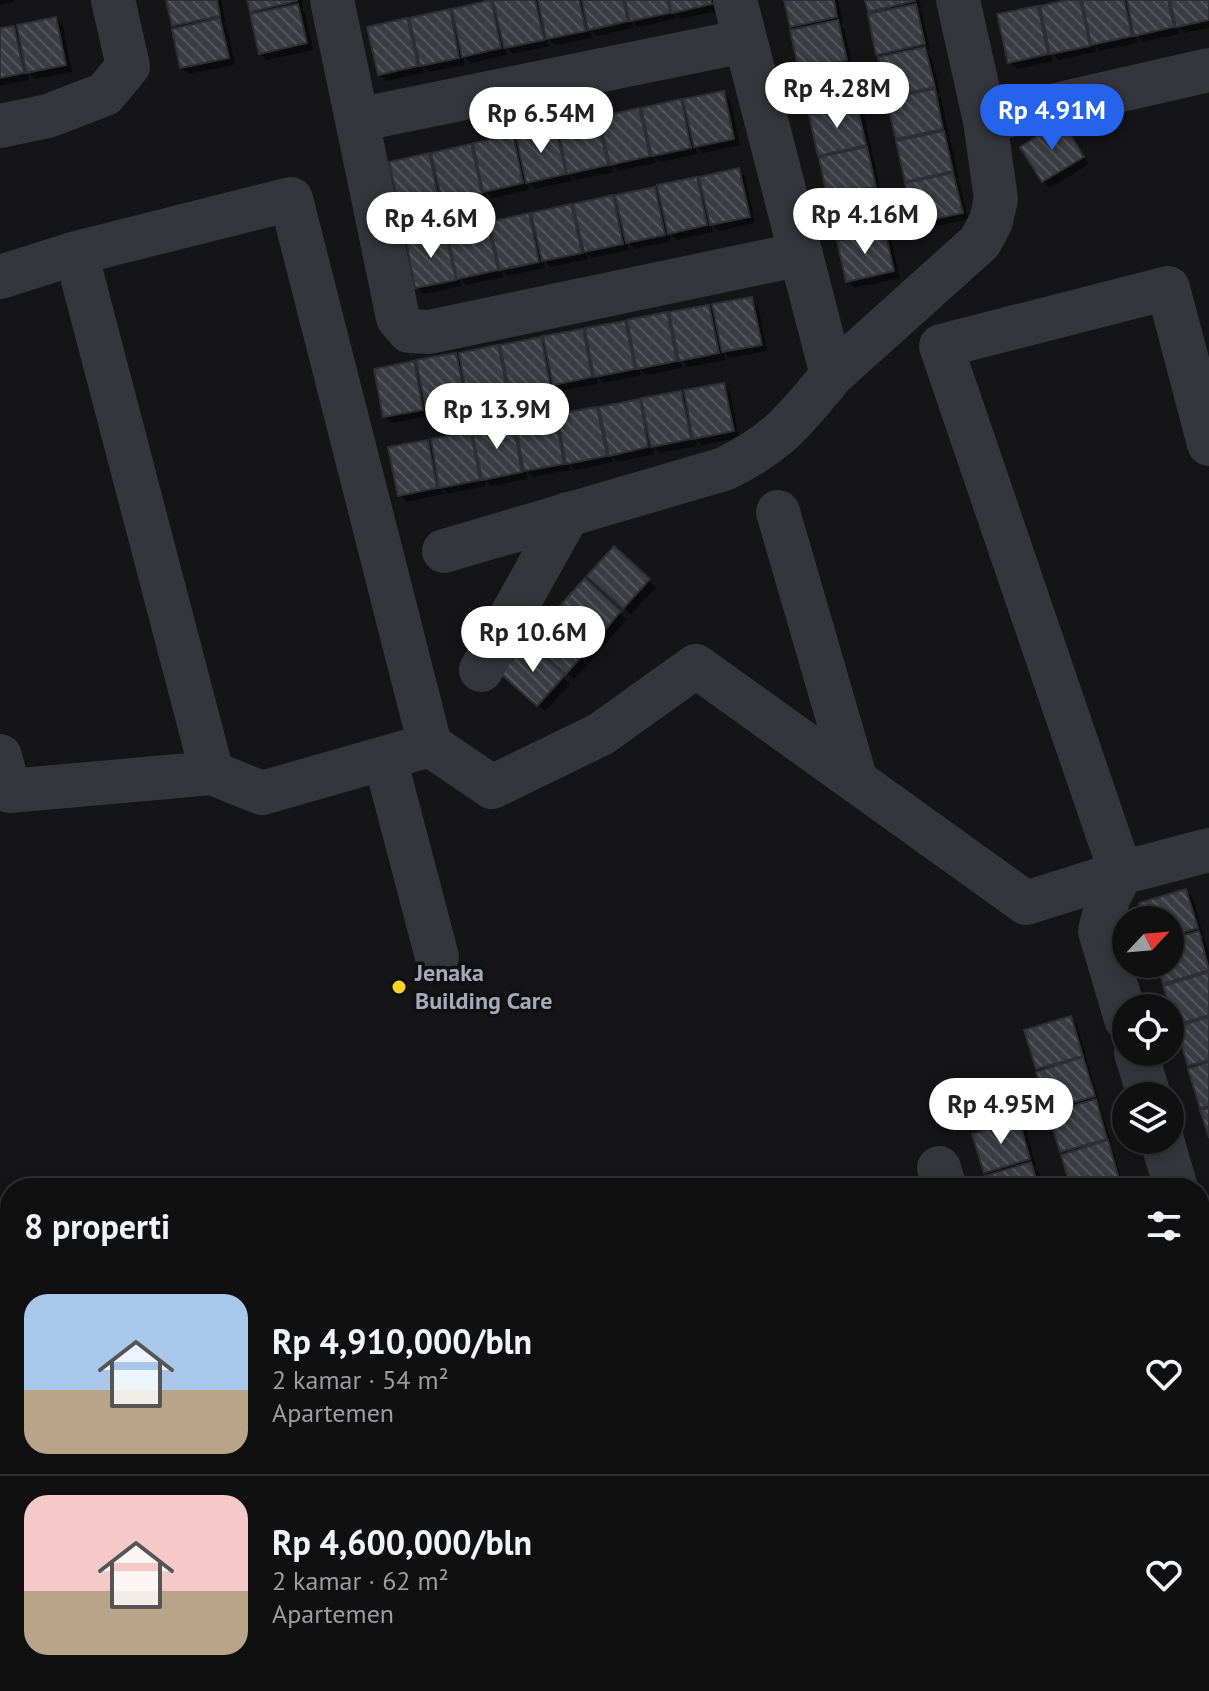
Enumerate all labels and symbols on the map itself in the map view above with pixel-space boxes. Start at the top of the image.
pin: Rp 4.28M [754,62,920,130]
pin: Rp 4.91M [969,84,1135,152]
pin: Rp 6.54M [458,87,624,155]
pin: Rp 4.16M [782,188,948,256]
pin: Rp 4.6M [357,192,505,260]
pin: Rp 13.9M [414,383,580,451]
pin: Rp 10.6M [450,606,616,674]
north arrow [1112,906,1184,978]
place label: Jenaka Building Care [414,957,552,1016]
marker: Jenaka Building Care [390,978,408,996]
pin: Rp 4.95M [918,1078,1084,1146]

